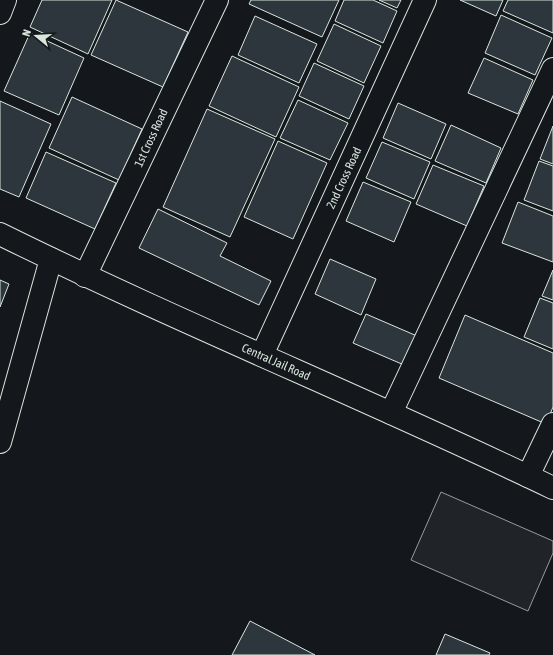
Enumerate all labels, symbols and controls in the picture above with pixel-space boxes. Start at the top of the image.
north arrow [16,16,56,56]
text: N [20,28,33,38]
street label: 1st Cross Road [131,107,171,169]
street label: 2nd Cross Road [324,145,364,211]
street label: Central Jail Road [239,341,313,383]

